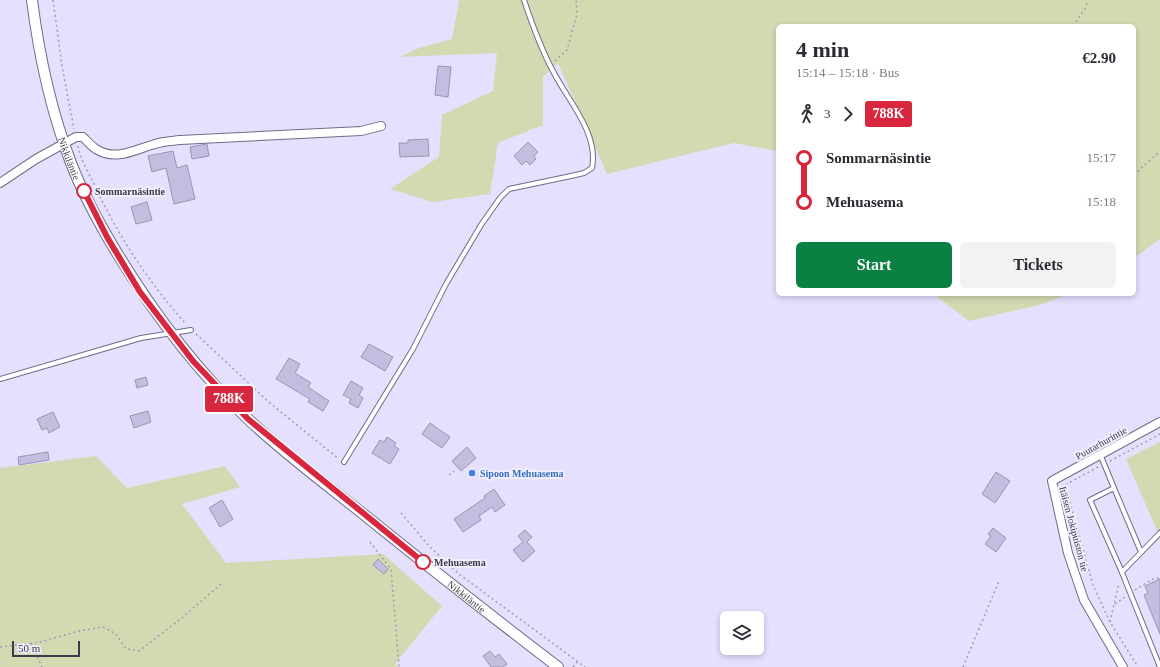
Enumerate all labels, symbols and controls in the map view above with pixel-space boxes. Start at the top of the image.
text: 4 min [796,37,849,62]
text: €2.90 [1082,50,1116,66]
text: 15:14 – 15:18 · Bus [796,65,899,80]
icon: walk [796,103,818,125]
icon: forward [837,103,859,125]
text: 3 [824,106,831,121]
text: 788K [873,106,904,121]
street label: Nikkiläntie [57,135,83,182]
text: Sommarnäsintie [826,150,931,166]
text: 15:17 [1086,150,1116,165]
marker: Sommarnäsintie [76,183,92,199]
place label: Sommarnäsintie [95,186,166,197]
text: Mehuasema [826,194,904,210]
text: 15:18 [1086,194,1116,209]
button: Start [796,242,952,288]
button: Tickets [960,242,1116,288]
line badge: 788K [201,386,257,412]
text: 788K [213,391,245,406]
street label: Puutarhurintie [1073,424,1129,462]
marker: Sipoon Mehuasema [467,468,477,478]
place label: Sipoon Mehuasema [480,468,564,479]
street label: Itäisen Jokipuiston tie [1057,485,1091,573]
marker: Mehuasema [415,554,431,570]
place label: Mehuasema [434,557,486,568]
street label: Nikkiläntie [446,578,488,615]
map controls [720,611,764,655]
button: layers [720,611,764,655]
scale bar [12,639,80,658]
text: 50 m [18,642,40,654]

